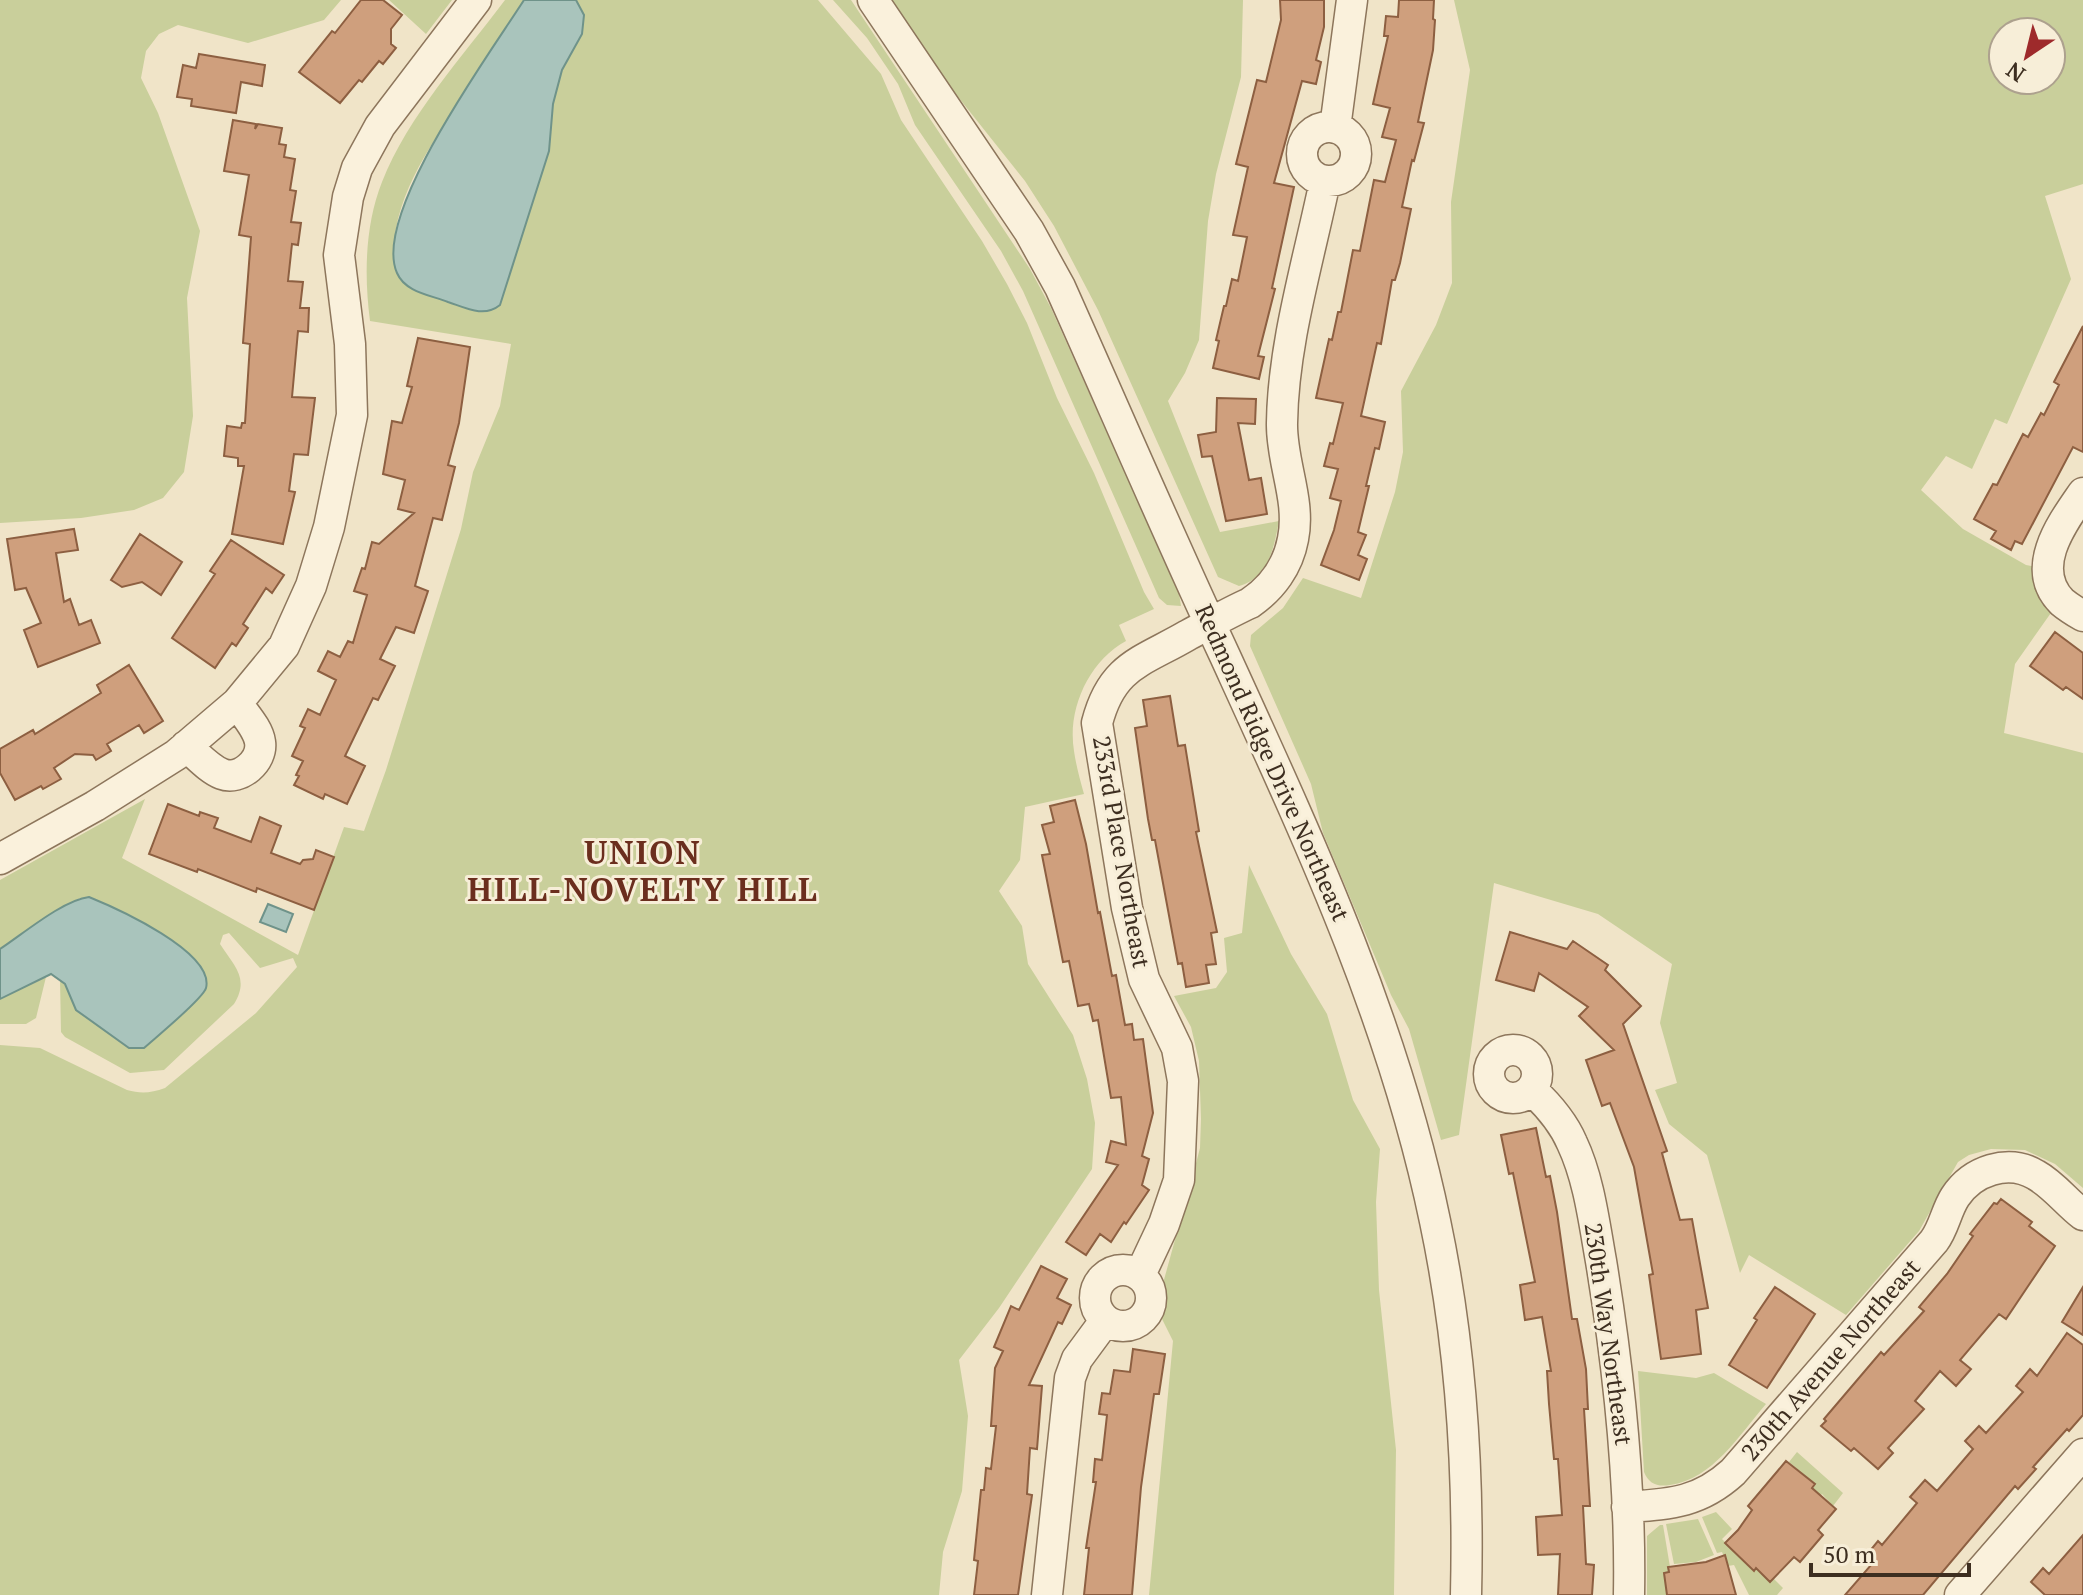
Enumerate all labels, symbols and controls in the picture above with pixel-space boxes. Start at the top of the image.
north arrow [1987,16,2067,96]
text: N [2000,56,2030,89]
street label: Redmond Ridge Drive Northeast [1188,599,1357,926]
street label: 233rd Place Northeast [1086,733,1158,971]
district label: UNION HILL-NOVELTY HILL [467,831,819,910]
street label: 230th Way Northeast [1578,1220,1640,1447]
street label: 230th Avenue Northeast [1734,1252,1927,1467]
scale bar [1811,1527,1969,1577]
text: 50 m [1823,1538,1875,1570]

